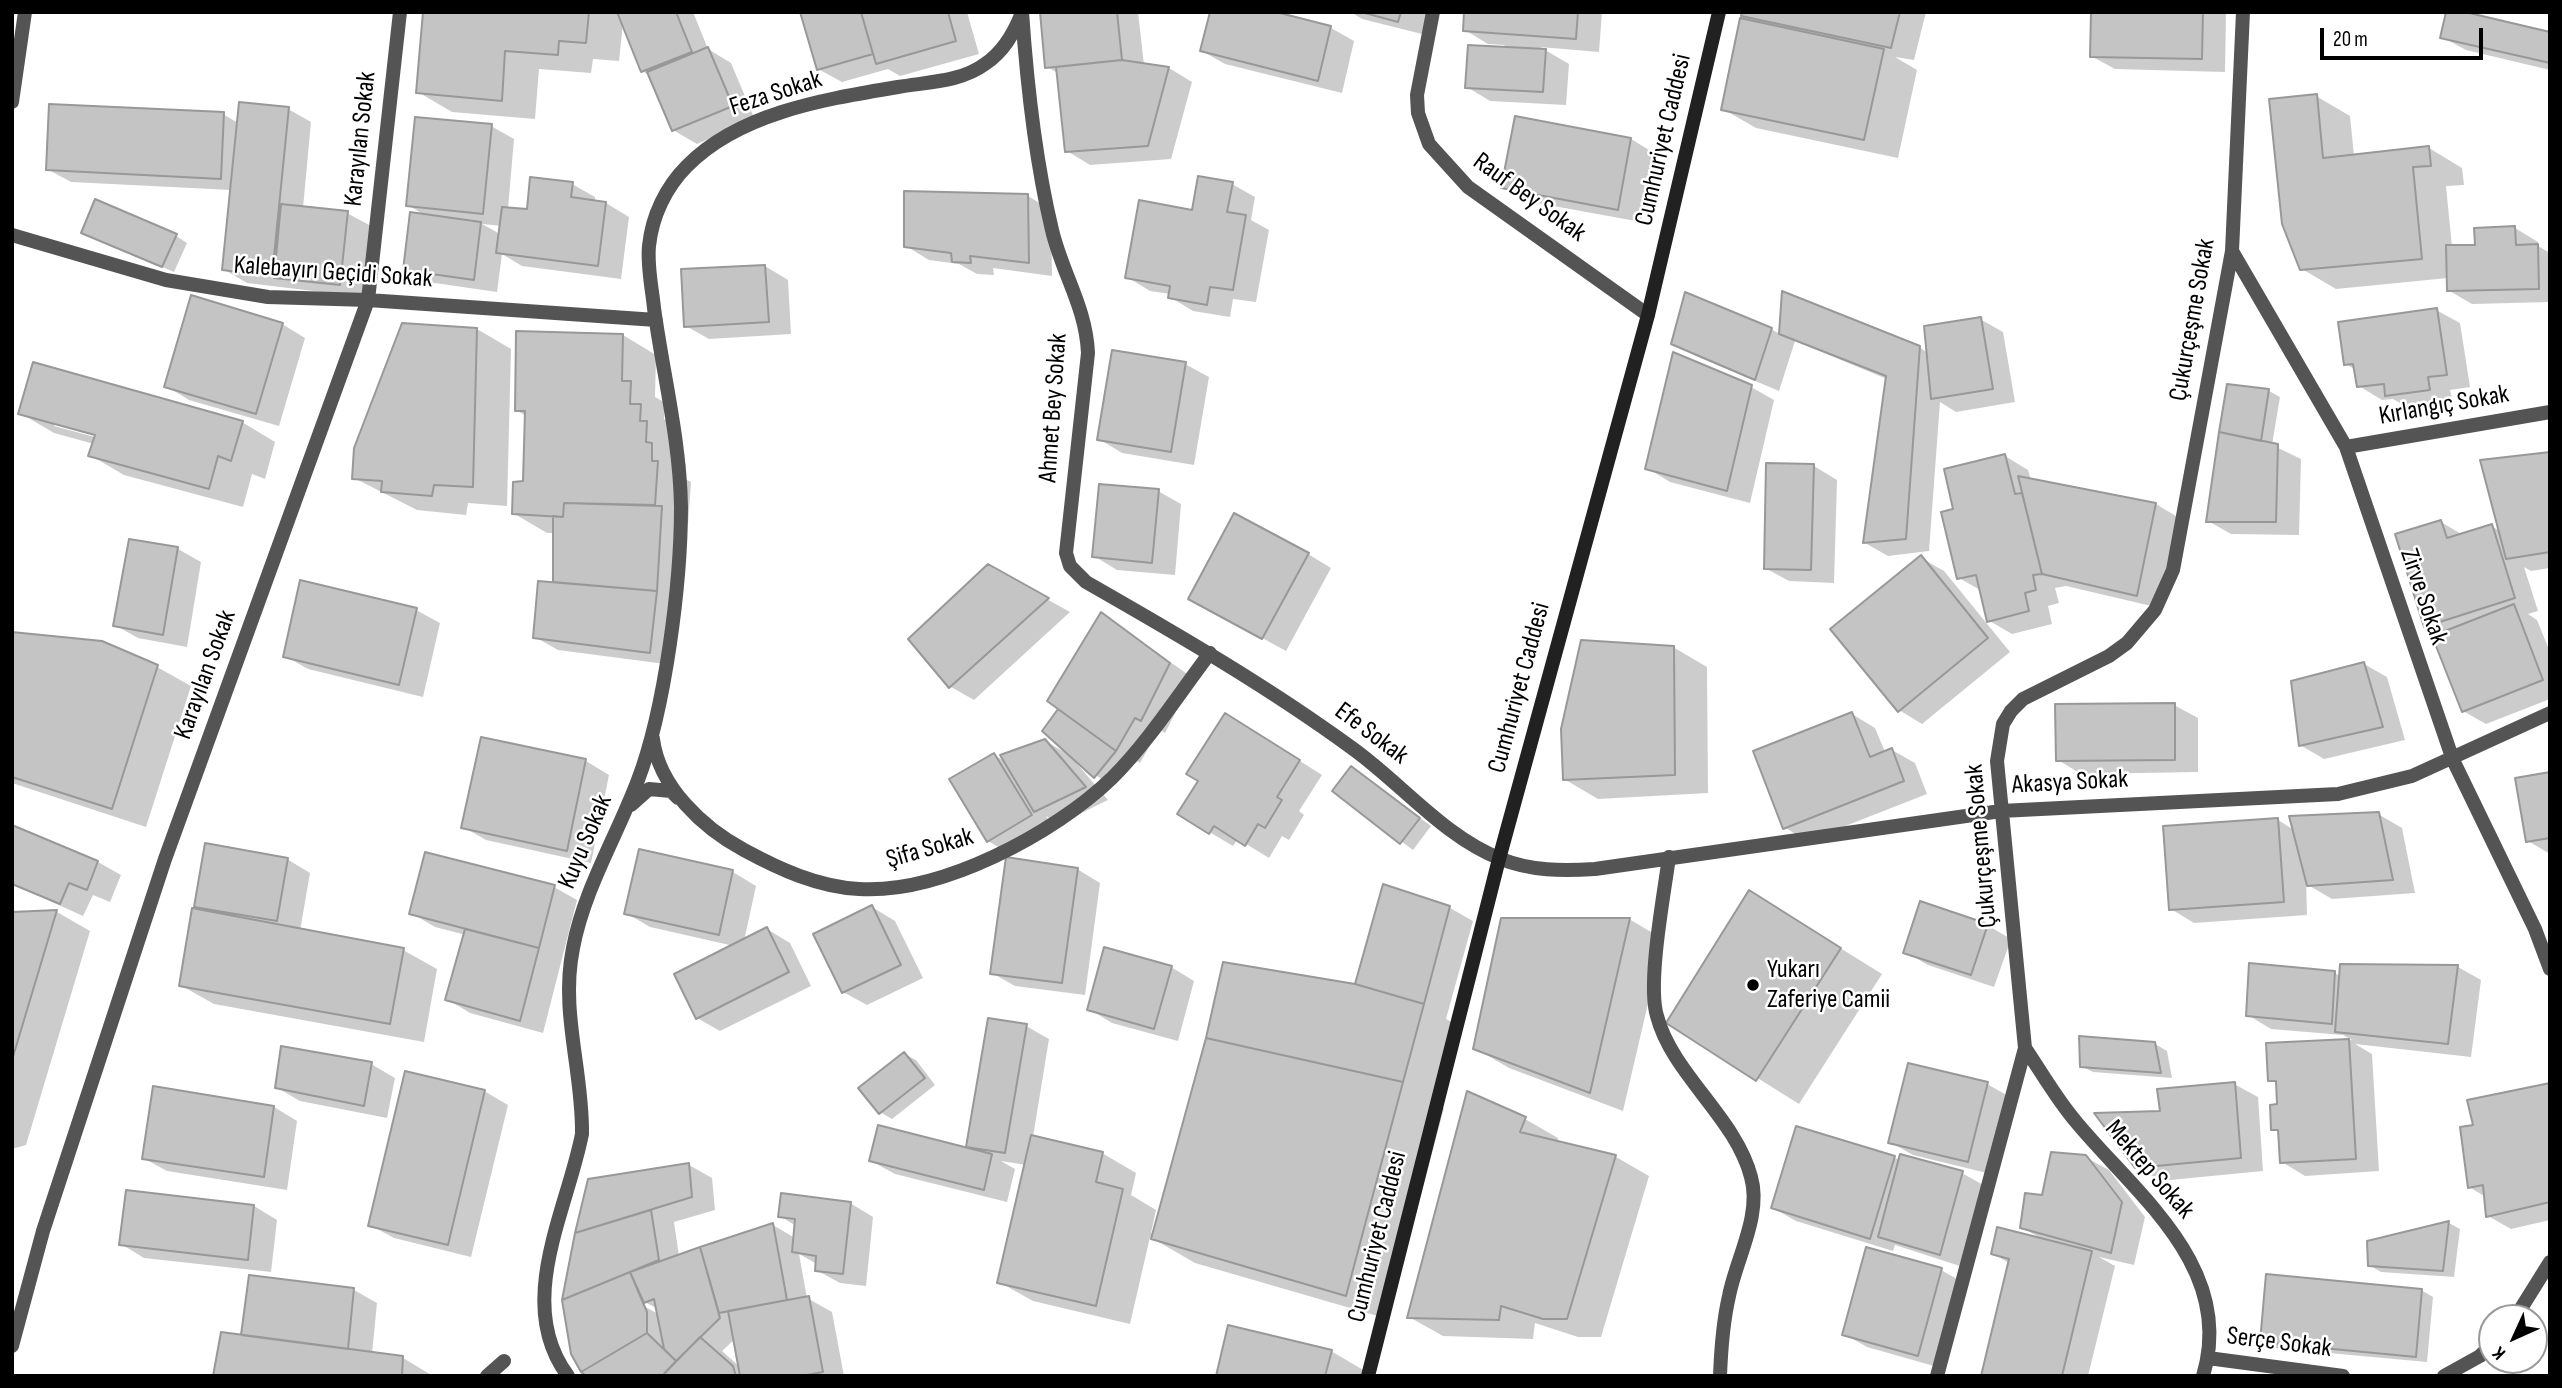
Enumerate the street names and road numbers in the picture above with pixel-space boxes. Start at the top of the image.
street label: Cumhuriyet Caddesi [1629,51,1699,229]
street label: Feza Sokak [726,64,826,124]
street label: Karayılan Sokak [338,70,384,208]
street label: Rauf Bey Sokak [1466,147,1592,249]
street label: Çukurçeşme Sokak [2163,236,2223,404]
street label: Kalebayırı Geçidi Sokak [233,250,433,296]
street label: Ahmet Bey Sokak [1033,332,1075,484]
street label: Kırlangıç Sokak [2377,379,2511,433]
street label: Zirve Sokak [2392,545,2454,649]
street label: Cumhuriyet Caddesi [1482,599,1558,777]
street label: Karayılan Sokak [168,606,244,744]
street label: Efe Sokak [1328,696,1414,772]
street label: Çukurçeşme Sokak [1959,763,2005,929]
street label: Akasya Sokak [2011,764,2129,802]
street label: Kuyu Sokak [552,790,620,894]
street label: Şifa Sokak [883,822,977,876]
street label: Mektep Sokak [2098,1114,2200,1226]
street label: Cumhuriyet Caddesi [1342,1148,1414,1326]
street label: Serçe Sokak [2225,1321,2333,1365]

